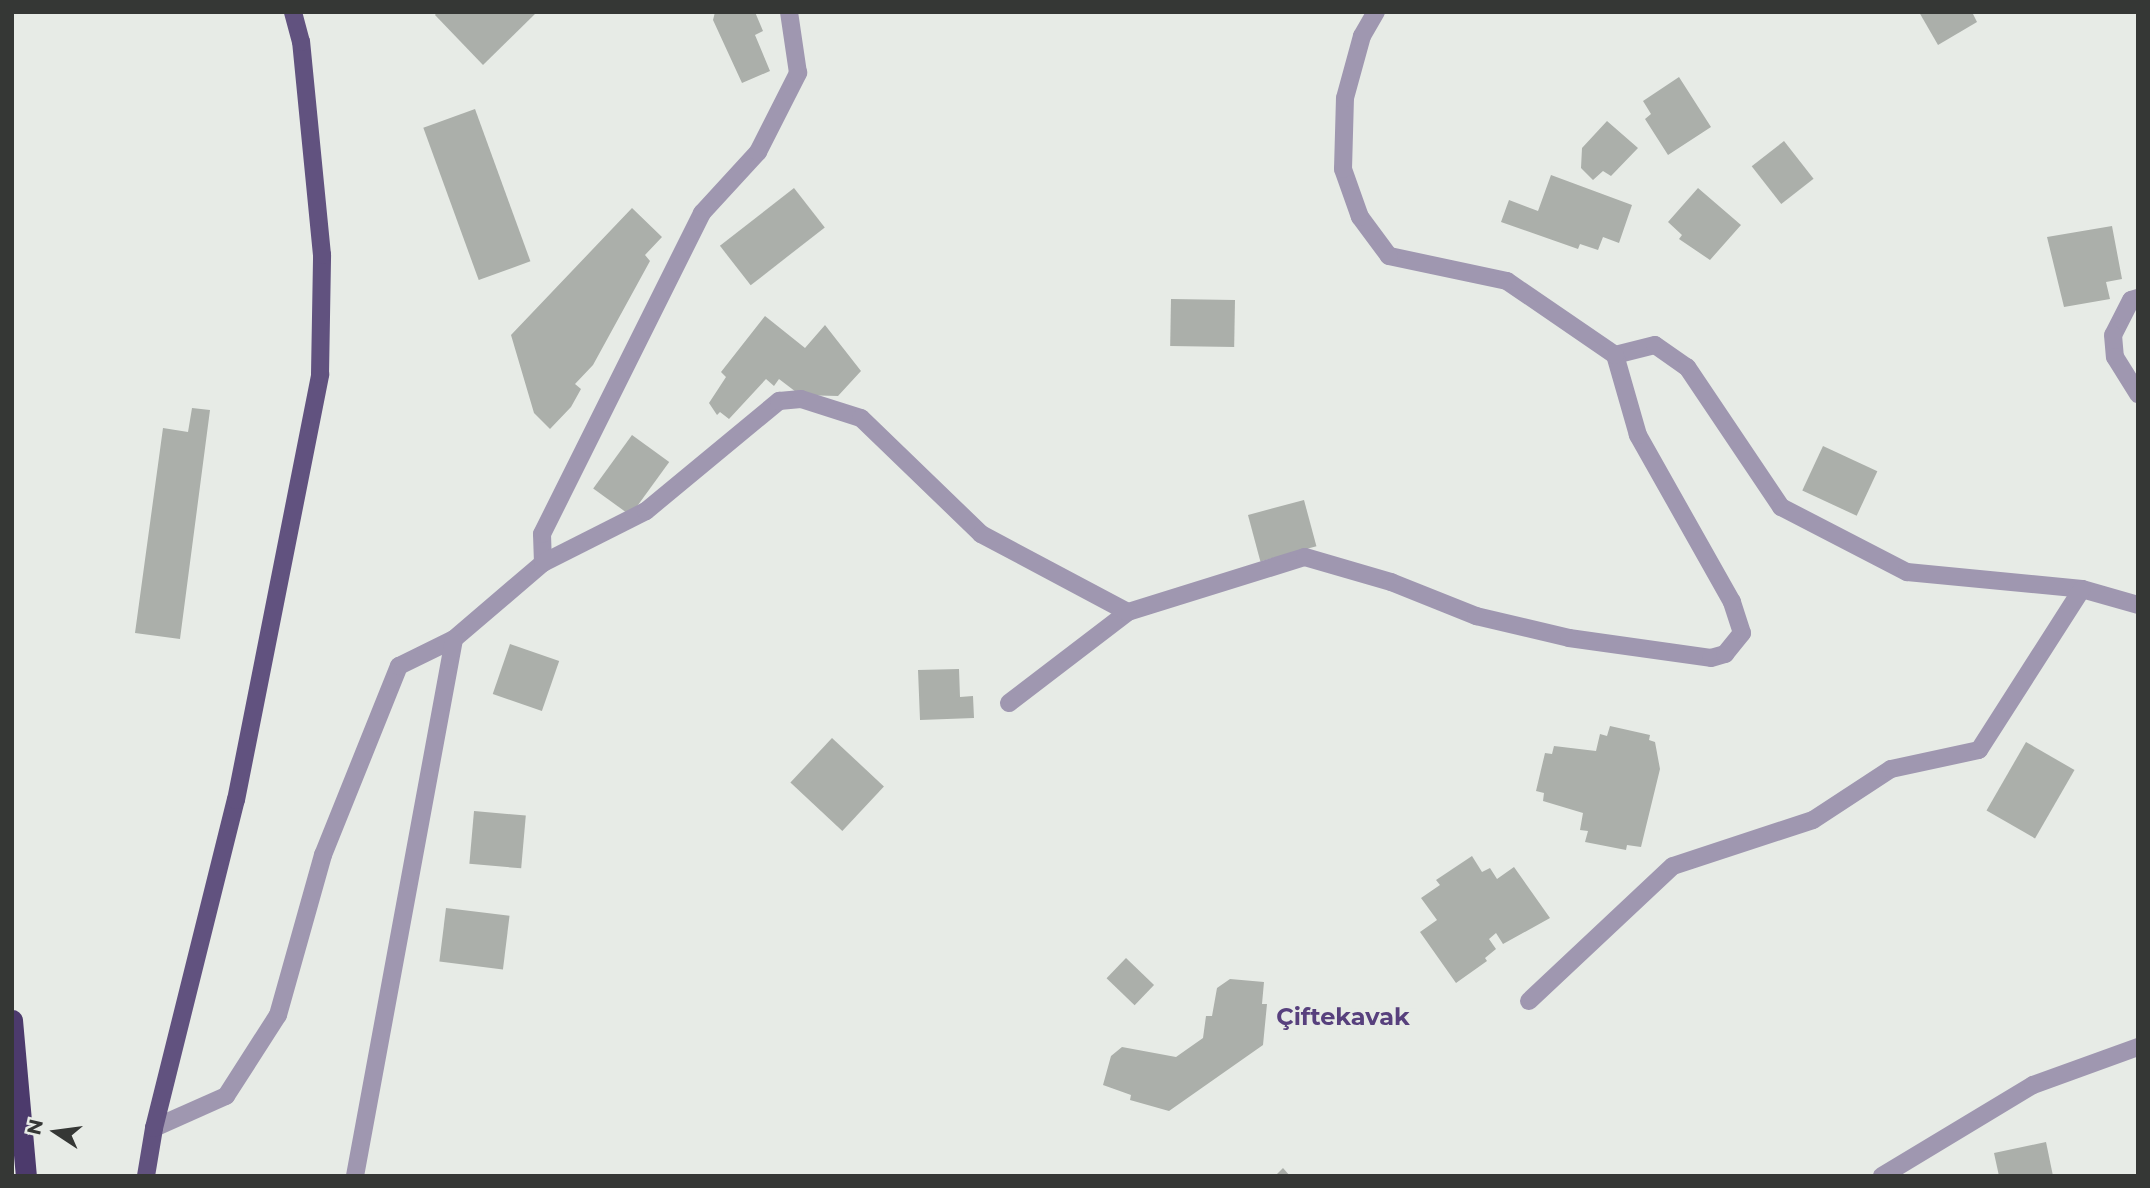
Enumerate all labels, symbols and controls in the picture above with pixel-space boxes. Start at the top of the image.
district label: Çiftekavak [1276,1003,1410,1031]
north arrow [21,1097,91,1167]
text: N [22,1117,48,1137]

